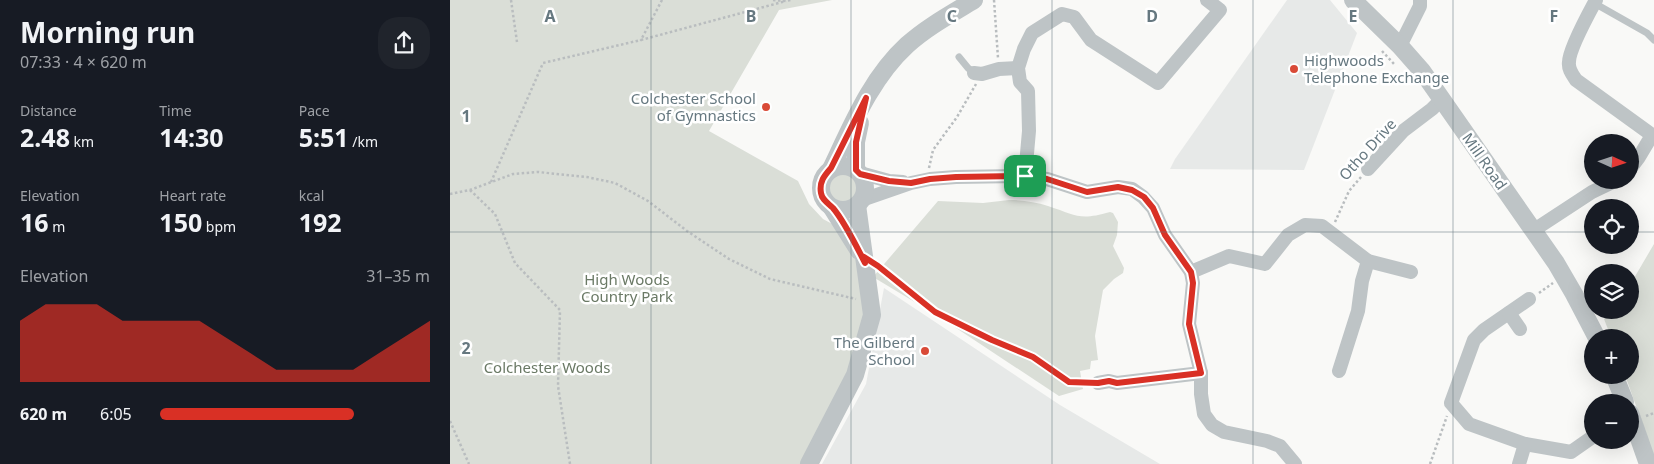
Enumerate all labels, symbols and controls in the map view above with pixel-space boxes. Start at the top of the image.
text: A [544,5,556,27]
text: B [746,5,756,27]
text: C [947,5,957,27]
text: D [1146,5,1158,27]
text: E [1349,5,1358,27]
text: F [1550,5,1558,27]
text: Morning run [20,13,195,51]
button: share [378,17,430,69]
place label: Highwoods Telephone Exchange [1304,50,1449,87]
text: 07:33 · 4 × 620 m [20,51,147,73]
marker: Highwoods Telephone Exchange [1288,63,1300,75]
place label: Colchester School of Gymnastics [631,88,756,125]
text: Distance [20,101,77,120]
text: Time [159,101,192,120]
text: Pace [299,101,330,120]
marker: Colchester School of Gymnastics [760,101,772,113]
text: 1 [461,105,471,127]
street label: Otho Drive [1334,114,1400,184]
text: 2.48 [20,120,70,154]
text: 14:30 [159,120,224,154]
text: 5:51 [299,120,349,154]
street label: Mill Road [1458,129,1512,193]
text: km [70,132,94,151]
text: /km [349,132,378,151]
north arrow [1584,134,1639,189]
map controls [1584,134,1639,449]
pin [1004,155,1046,197]
icon: arrive [1011,162,1039,190]
text: Elevation [20,186,80,205]
text: Heart rate [159,186,226,205]
text: kcal [299,186,324,205]
button: locate [1584,199,1639,254]
text: 16 [20,205,49,239]
text: 150 [159,205,202,239]
text: 192 [299,205,342,239]
text: m [49,217,65,236]
text: bpm [202,217,236,236]
button: layers [1584,264,1639,319]
text: Elevation [20,265,88,287]
text: 31–35 m [366,265,430,287]
park label: High Woods Country Park [581,269,673,306]
button: + [1584,329,1639,384]
place label: The Gilberd School [834,332,915,369]
text: 2 [461,337,471,359]
marker: The Gilberd School [919,345,931,357]
park label: Colchester Woods [484,357,610,377]
button: − [1584,394,1639,449]
text: 620 m [20,403,67,425]
text: 6:05 [100,403,132,425]

